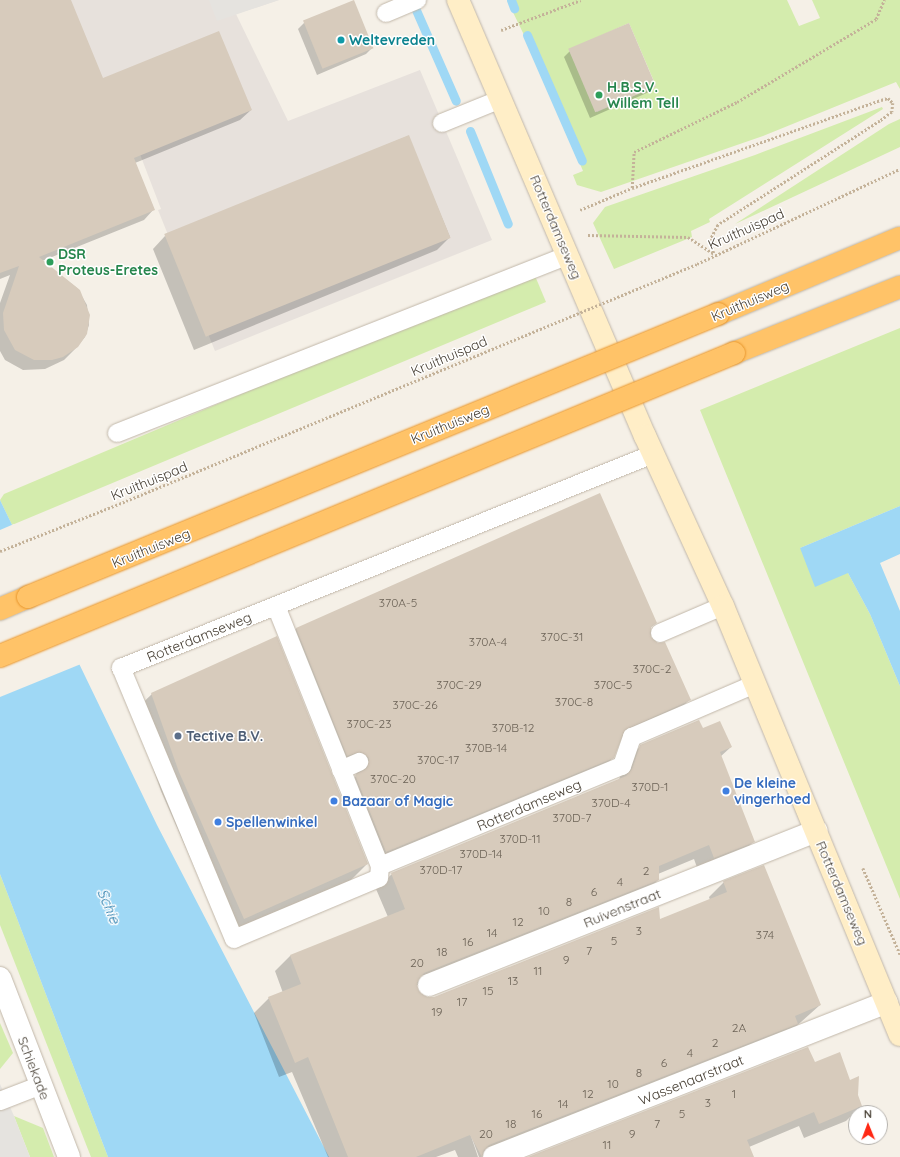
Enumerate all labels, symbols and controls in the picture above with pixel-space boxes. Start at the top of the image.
place label: Weltevreden [349,32,435,48]
marker: Weltevreden [336,35,346,45]
place label: H.B.S.V. Willem Tell [607,79,679,112]
marker: H.B.S.V. Willem Tell [594,90,604,100]
street label: Rotterdamseweg [526,172,586,282]
street label: Kruithuispad [705,205,787,253]
place label: DSR Proteus-Eretes [58,246,158,278]
marker: DSR Proteus-Eretes [45,257,55,267]
street label: Kruithuisweg [709,277,791,325]
street label: Kruithuispad [408,332,490,380]
street label: Kruithuisweg [408,401,492,447]
street label: Kruithuispad [108,458,190,504]
street label: Kruithuisweg [109,525,193,571]
house number: 370A-5 [379,596,417,610]
street label: Rotterdamseweg [144,608,254,666]
house number: 370C-31 [541,630,583,644]
house number: 370A-4 [469,635,507,649]
house number: 370C-2 [633,662,671,676]
house number: 370C-29 [436,678,482,692]
house number: 370C-5 [594,678,632,692]
house number: 370C-8 [555,695,593,709]
house number: 370C-26 [392,698,438,712]
house number: 370C-23 [346,717,392,731]
house number: 370B-12 [492,721,534,735]
place label: Tective B.V. [186,728,263,744]
marker: Tective B.V. [173,731,183,741]
house number: 370B-14 [465,741,507,755]
house number: 370C-17 [417,753,459,767]
house number: 370C-20 [370,772,416,786]
street label: Rotterdamseweg [474,775,584,835]
place label: De kleine vingerhoed [734,775,810,808]
house number: 370D-1 [632,780,668,794]
marker: De kleine vingerhoed [721,786,731,796]
place label: Bazaar of Magic [342,793,453,809]
marker: Bazaar of Magic [329,796,339,806]
house number: 370D-4 [591,796,631,810]
house number: 370D-7 [552,811,592,825]
place label: Spellenwinkel [226,814,318,830]
marker: Spellenwinkel [213,817,223,827]
house number: 370D-11 [499,832,541,846]
street label: Rotterdamseweg [812,838,872,948]
house number: 370D-14 [460,847,502,861]
house number: 370D-17 [420,863,462,877]
house number: 2 [643,864,649,878]
house number: 4 [617,875,623,889]
street label: Ruivenstraat [581,885,663,931]
house number: 6 [591,885,597,899]
water label: Schie [94,886,124,926]
house number: 8 [566,895,572,909]
house number: 10 [538,904,550,918]
house number: 12 [512,915,524,929]
house number: 3 [636,924,642,938]
house number: 14 [487,926,497,940]
house number: 374 [756,928,774,942]
house number: 5 [611,934,617,948]
house number: 16 [463,935,473,949]
house number: 7 [586,944,592,958]
house number: 18 [437,945,447,959]
house number: 9 [563,953,569,967]
house number: 20 [410,956,424,970]
house number: 11 [534,964,542,978]
house number: 13 [508,974,518,988]
house number: 15 [483,984,493,998]
house number: 17 [457,995,467,1009]
house number: 19 [431,1005,443,1019]
house number: 2A [732,1021,746,1035]
street label: Schiekade [14,1034,54,1102]
house number: 2 [712,1036,718,1050]
house number: 4 [687,1046,693,1060]
street label: Wassenaarstraat [636,1051,746,1109]
house number: 6 [661,1056,667,1070]
house number: 8 [636,1066,642,1080]
house number: 10 [607,1077,619,1091]
house number: 12 [582,1087,594,1101]
house number: 1 [732,1087,736,1101]
house number: 3 [705,1096,711,1110]
house number: 14 [558,1097,568,1111]
north arrow [848,1105,888,1145]
house number: 16 [532,1107,542,1121]
house number: 5 [679,1107,685,1121]
text: N [864,1107,872,1121]
house number: 18 [506,1117,516,1131]
house number: 7 [654,1117,660,1131]
house number: 20 [479,1127,493,1141]
house number: 9 [629,1127,635,1141]
house number: 11 [603,1138,611,1152]

